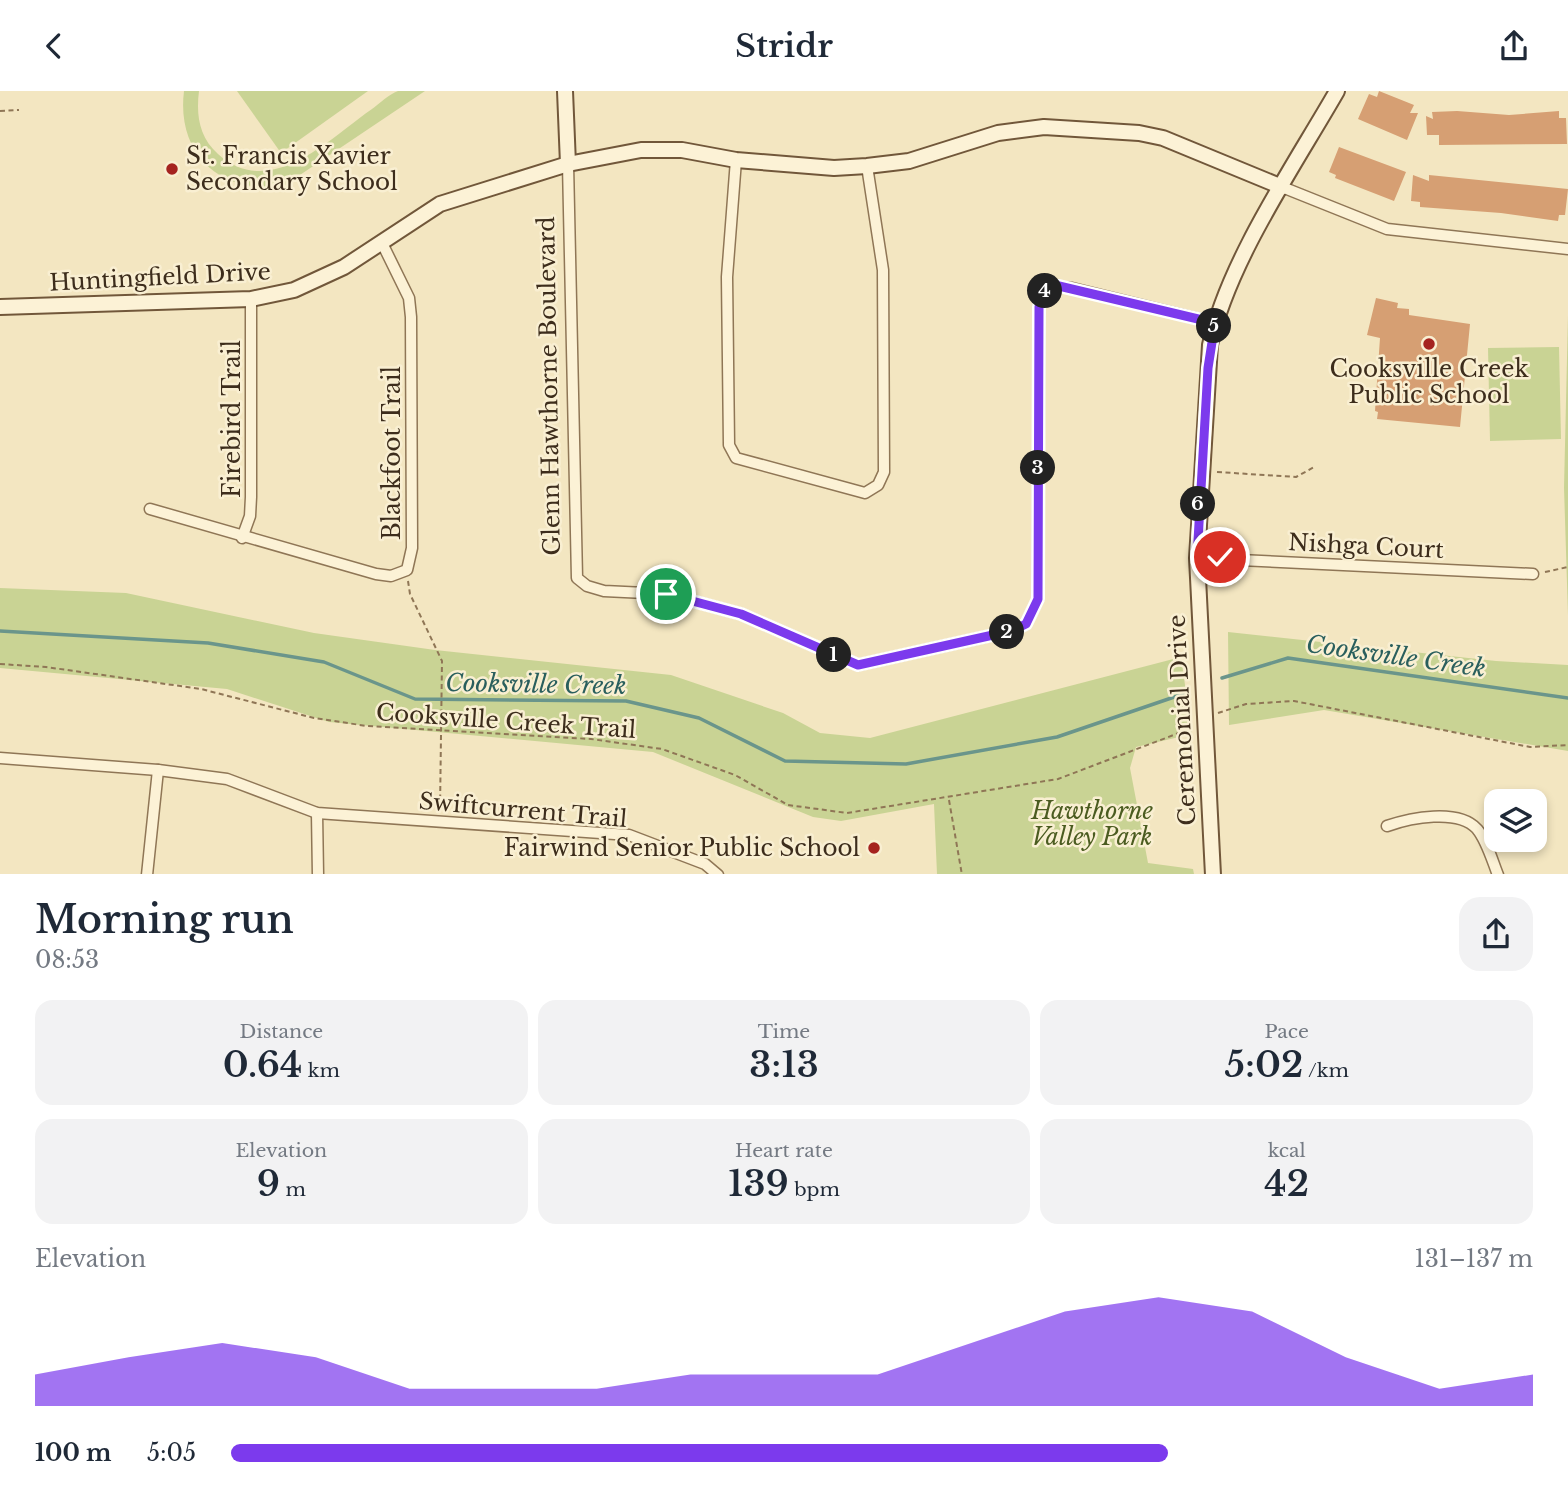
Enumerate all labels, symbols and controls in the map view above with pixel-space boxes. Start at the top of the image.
text: Stridr [735,26,833,66]
icon: back [35,27,73,65]
icon: share [1495,27,1533,65]
place label: St. Francis Xavier Secondary School [186,142,398,196]
marker: St. Francis Xavier Secondary School [164,161,180,177]
street label: Glenn Hawthorne Boulevard [532,216,566,556]
street label: Huntingfield Drive [49,257,271,297]
pin: 4 [1028,273,1062,309]
text: 4 [1038,279,1051,302]
pin: 5 [1196,309,1232,343]
text: 5 [1208,314,1219,337]
marker: Cooksville Creek Public School [1421,336,1437,352]
street label: Firebird Trail [218,340,246,498]
place label: Cooksville Creek Public School [1329,355,1529,409]
street label: Blackfoot Trail [378,366,406,540]
pin: 3 [1020,451,1056,485]
text: 3 [1031,456,1044,479]
pin: 6 [1180,487,1216,521]
text: 6 [1191,492,1204,515]
pin [1190,527,1250,587]
street label: Nishga Court [1287,528,1445,564]
icon: check [1201,538,1239,576]
pin [636,564,696,624]
icon: arrive [647,575,685,613]
street label: Ceremonial Drive [1162,614,1202,826]
pin: 2 [990,615,1024,649]
text: 2 [1000,620,1013,643]
water label: Cooksville Creek [1304,629,1488,683]
pin: 1 [816,637,852,673]
text: 1 [829,643,838,666]
water label: Cooksville Creek [445,668,627,700]
street label: Cooksville Creek Trail [375,698,637,744]
street label: Swiftcurrent Trail [418,787,628,833]
map controls [1484,789,1547,852]
button: layers [1484,789,1547,852]
park label: Hawthorne Valley Park [1030,797,1153,851]
place label: Fairwind Senior Public School [504,834,860,862]
marker: Fairwind Senior Public School [866,840,882,856]
text: Morning run [35,896,294,943]
button: share [1459,897,1533,971]
text: 08:53 [35,946,99,974]
text: Distance [239,1020,323,1043]
text: Time [758,1020,810,1043]
text: Pace [1264,1020,1309,1043]
text: 0.64 [223,1043,302,1086]
text: 3:13 [749,1043,819,1086]
text: 5:02 [1224,1043,1303,1086]
text: km [302,1059,340,1082]
text: /km [1303,1059,1349,1082]
text: Elevation [235,1139,327,1162]
text: Heart rate [735,1139,833,1162]
text: kcal [1268,1139,1306,1162]
text: 9 [257,1162,280,1205]
text: 139 [728,1162,789,1205]
text: 42 [1264,1162,1309,1205]
text: m [280,1178,306,1201]
text: bpm [789,1178,840,1201]
text: Elevation [35,1245,146,1273]
text: 131–137 m [1414,1245,1533,1273]
text: 100 m [35,1439,111,1467]
text: 5:05 [147,1439,196,1467]

